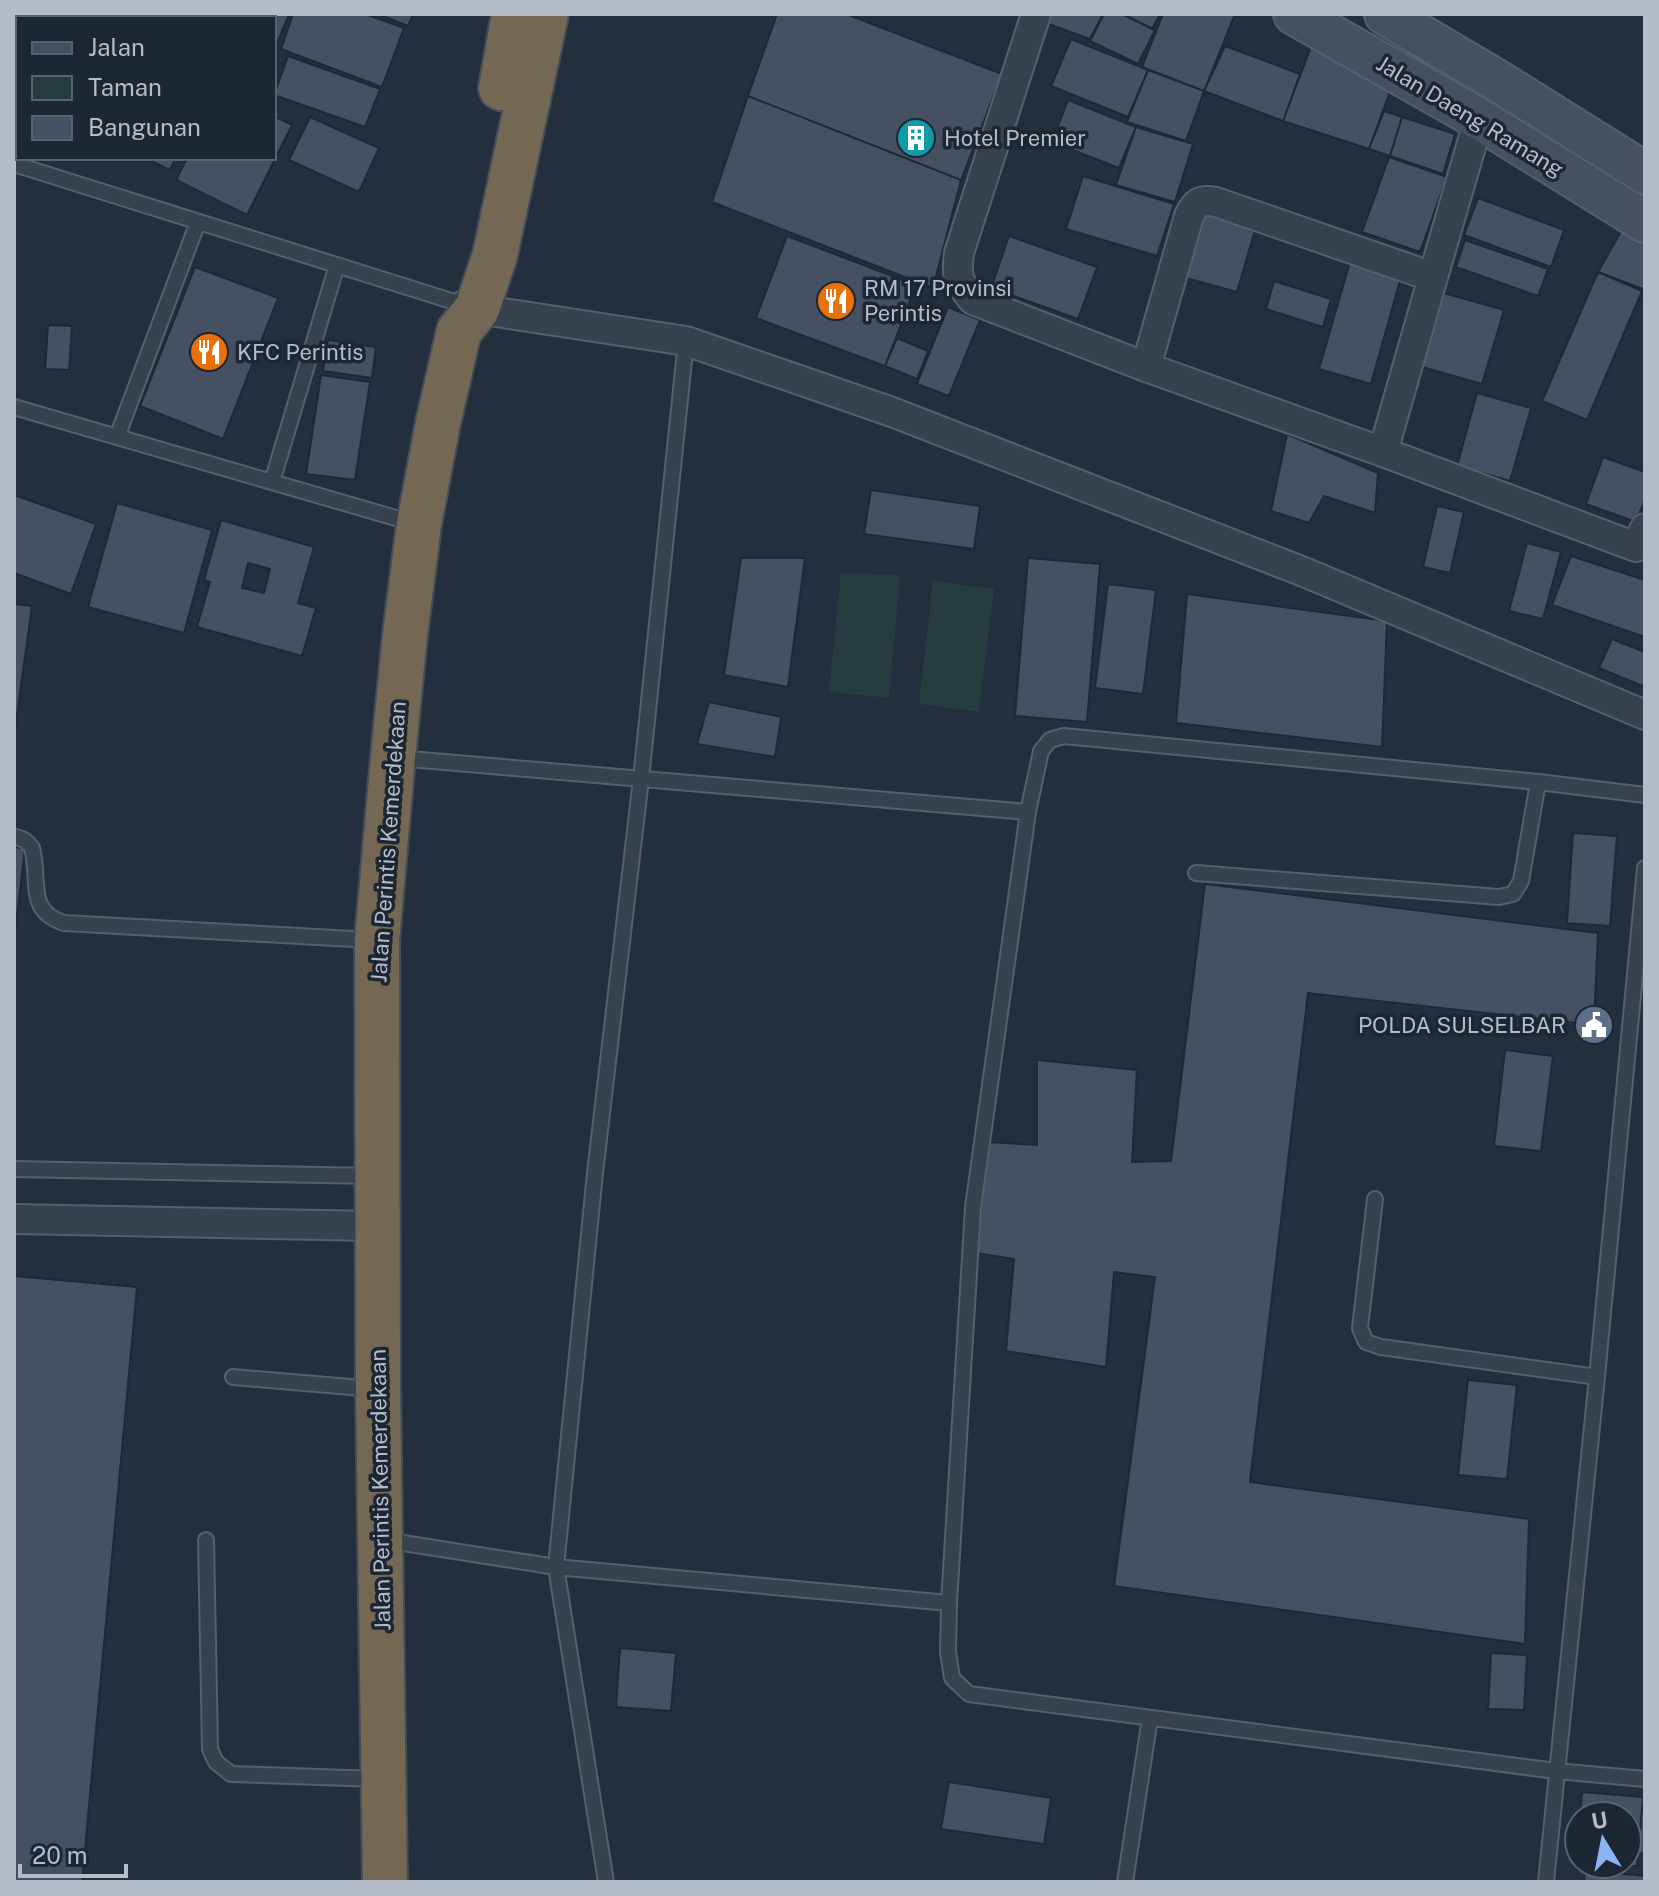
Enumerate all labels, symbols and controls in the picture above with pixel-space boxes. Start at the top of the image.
legend [16,16,276,160]
text: Jalan [88,33,145,61]
street label: Jalan Daeng Ramang [1372,50,1568,182]
text: Taman [88,73,162,101]
text: Bangunan [88,113,201,141]
building icon: Hotel Premier [895,117,937,159]
place label: Hotel Premier [944,125,1086,151]
place label: RM 17 Provinsi Perintis [864,275,1012,326]
restaurant icon: RM 17 Provinsi Perintis [815,280,857,322]
restaurant icon: KFC Perintis [188,331,230,373]
place label: KFC Perintis [237,339,363,365]
street label: Jalan Perintis Kemerdekaan [365,700,411,984]
public building icon: POLDA SULSELBAR [1573,1004,1615,1046]
place label: POLDA SULSELBAR [1358,1012,1566,1038]
street label: Jalan Perintis Kemerdekaan [365,1349,395,1631]
north arrow [1563,1800,1643,1880]
text: U [1589,1806,1610,1834]
scale bar [20,1828,126,1878]
text: 20 m [32,1841,88,1869]

